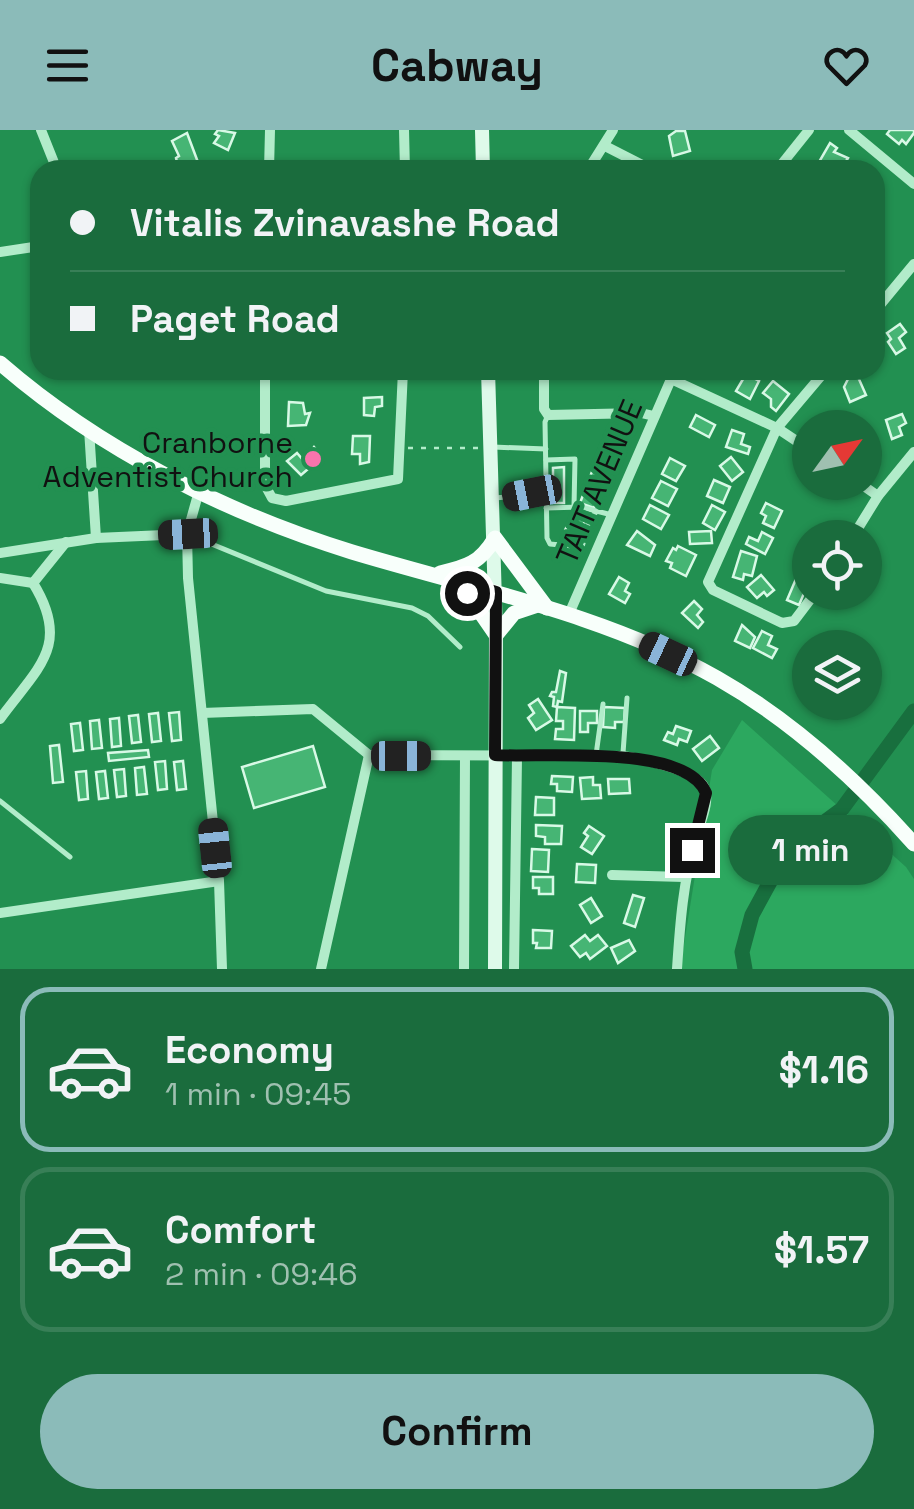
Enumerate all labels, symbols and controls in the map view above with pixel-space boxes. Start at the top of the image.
text: Cabway [371,37,543,94]
icon: menu [40,38,95,93]
icon: heart [819,38,874,93]
text: Vitalis Zvinavashe Road [130,199,560,247]
text: Paget Road [130,295,340,343]
street label: TAIT AVENUE [547,394,651,570]
north arrow [792,410,882,500]
map controls [792,410,882,720]
place label: Cranborne Adventist Church [42,423,293,496]
marker: Cranborne Adventist Church [302,448,324,470]
car [500,473,564,513]
car [157,517,219,551]
button: locate [792,520,882,610]
route start [445,571,490,616]
car [634,628,702,680]
button: layers [792,630,882,720]
car [371,741,431,771]
callout: 1 min [727,815,892,885]
car [197,817,233,879]
route end [670,828,715,873]
text: 1 min [771,830,850,870]
icon: car [45,1025,135,1115]
text: Economy [165,1026,334,1074]
text: $1.16 [779,1046,869,1094]
text: 1 min · 09:45 [165,1074,351,1114]
icon: car [45,1205,135,1295]
text: Comfort [165,1206,316,1254]
text: $1.57 [774,1226,869,1274]
text: 2 min · 09:46 [165,1254,358,1294]
button: Confirm [40,1374,874,1489]

